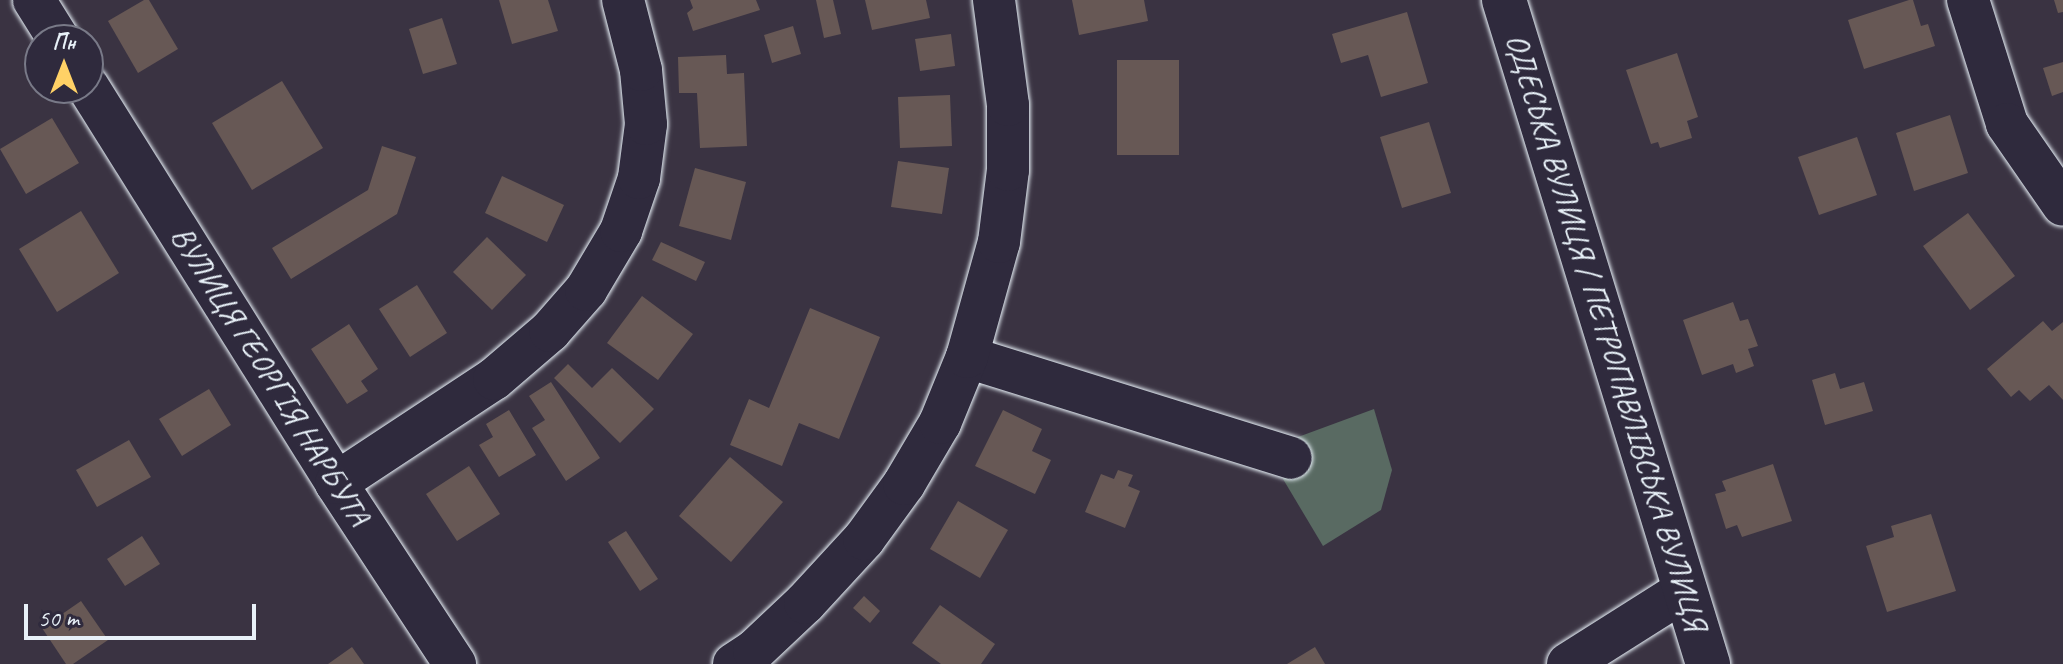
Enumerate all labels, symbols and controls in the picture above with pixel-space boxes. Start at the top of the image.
north arrow [24,24,104,104]
text: Пн [52,28,76,56]
street label: ОДЕСЬКА ВУЛИЦЯ / ПЕТРОПАВЛІВСЬКА ВУЛИЦЯ [1497,30,1715,634]
street label: ВУЛИЦЯ ГЕОРГІЯ НАРБУТА [162,219,378,533]
scale bar [28,588,260,638]
text: 50 m [38,603,79,633]

